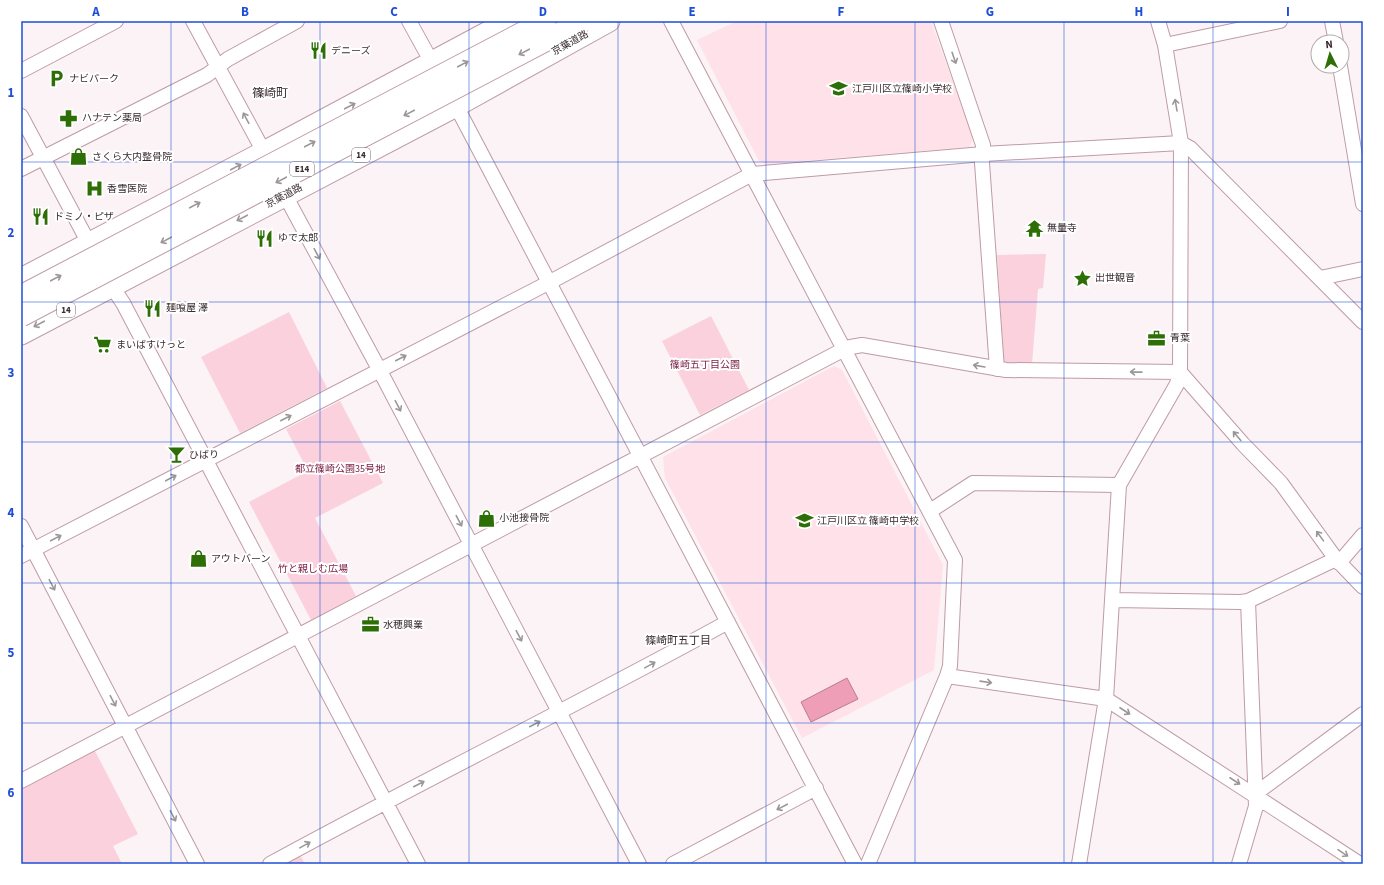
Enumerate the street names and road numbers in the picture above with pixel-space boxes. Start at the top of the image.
street label: 京葉道路 [549,27,591,59]
road number: 14 [352,148,370,162]
road number: E14 [290,162,314,176]
street label: 京葉道路 [263,180,305,212]
road number: 14 [57,303,75,317]

